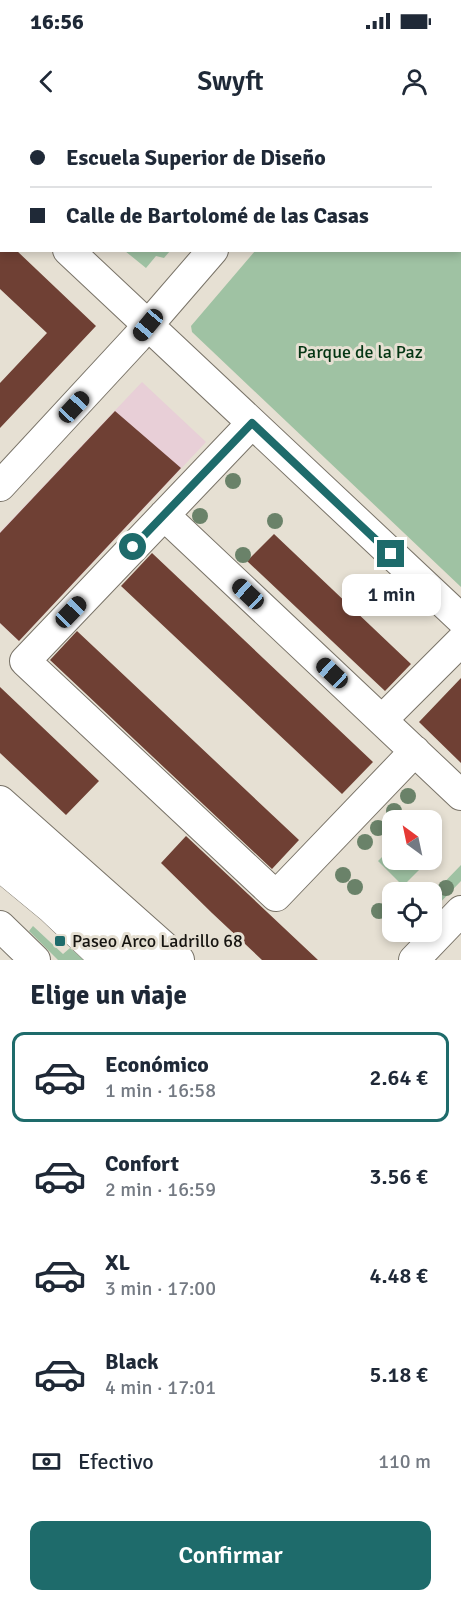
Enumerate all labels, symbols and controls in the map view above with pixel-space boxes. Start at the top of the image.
text: 16:56 [30,8,84,35]
icon: back [30,65,63,98]
text: Swyft [197,65,264,98]
icon: person [398,65,431,98]
text: Escuela Superior de Diseño [66,144,326,171]
text: Calle de Bartolomé de las Casas [66,202,369,229]
car [130,305,166,345]
park label: Parque de la Paz [297,341,423,363]
car [55,388,93,426]
route start [119,533,146,560]
route end [377,540,404,567]
car [229,575,267,613]
callout: 1 min [342,575,440,617]
text: 1 min [368,582,415,607]
car [52,593,90,631]
car [313,654,351,692]
north arrow [382,810,442,870]
map controls [382,810,442,942]
button: locate [382,882,442,942]
place label: Paseo Arco Ladrillo 68 [72,930,243,952]
marker: Paseo Arco Ladrillo 68 [53,934,67,948]
text: Elige un viaje [30,979,187,1012]
icon: car [33,1050,87,1104]
text: Económico [105,1051,209,1078]
text: 2.64 € [370,1064,428,1091]
text: 1 min · 16:58 [105,1078,216,1103]
icon: car [33,1149,87,1203]
text: Confort [105,1150,179,1177]
text: 3.56 € [370,1163,428,1190]
text: 2 min · 16:59 [105,1177,216,1202]
icon: car [33,1248,87,1302]
text: XL [105,1249,130,1276]
text: 4.48 € [370,1262,428,1289]
text: 3 min · 17:00 [105,1276,216,1301]
icon: car [33,1347,87,1401]
text: Black [105,1348,159,1375]
text: 5.18 € [370,1361,428,1388]
text: 4 min · 17:01 [105,1375,216,1400]
icon: cash [30,1445,63,1478]
text: Efectivo [78,1448,154,1475]
text: 110 m [378,1449,431,1474]
button: Confirmar [30,1521,431,1590]

